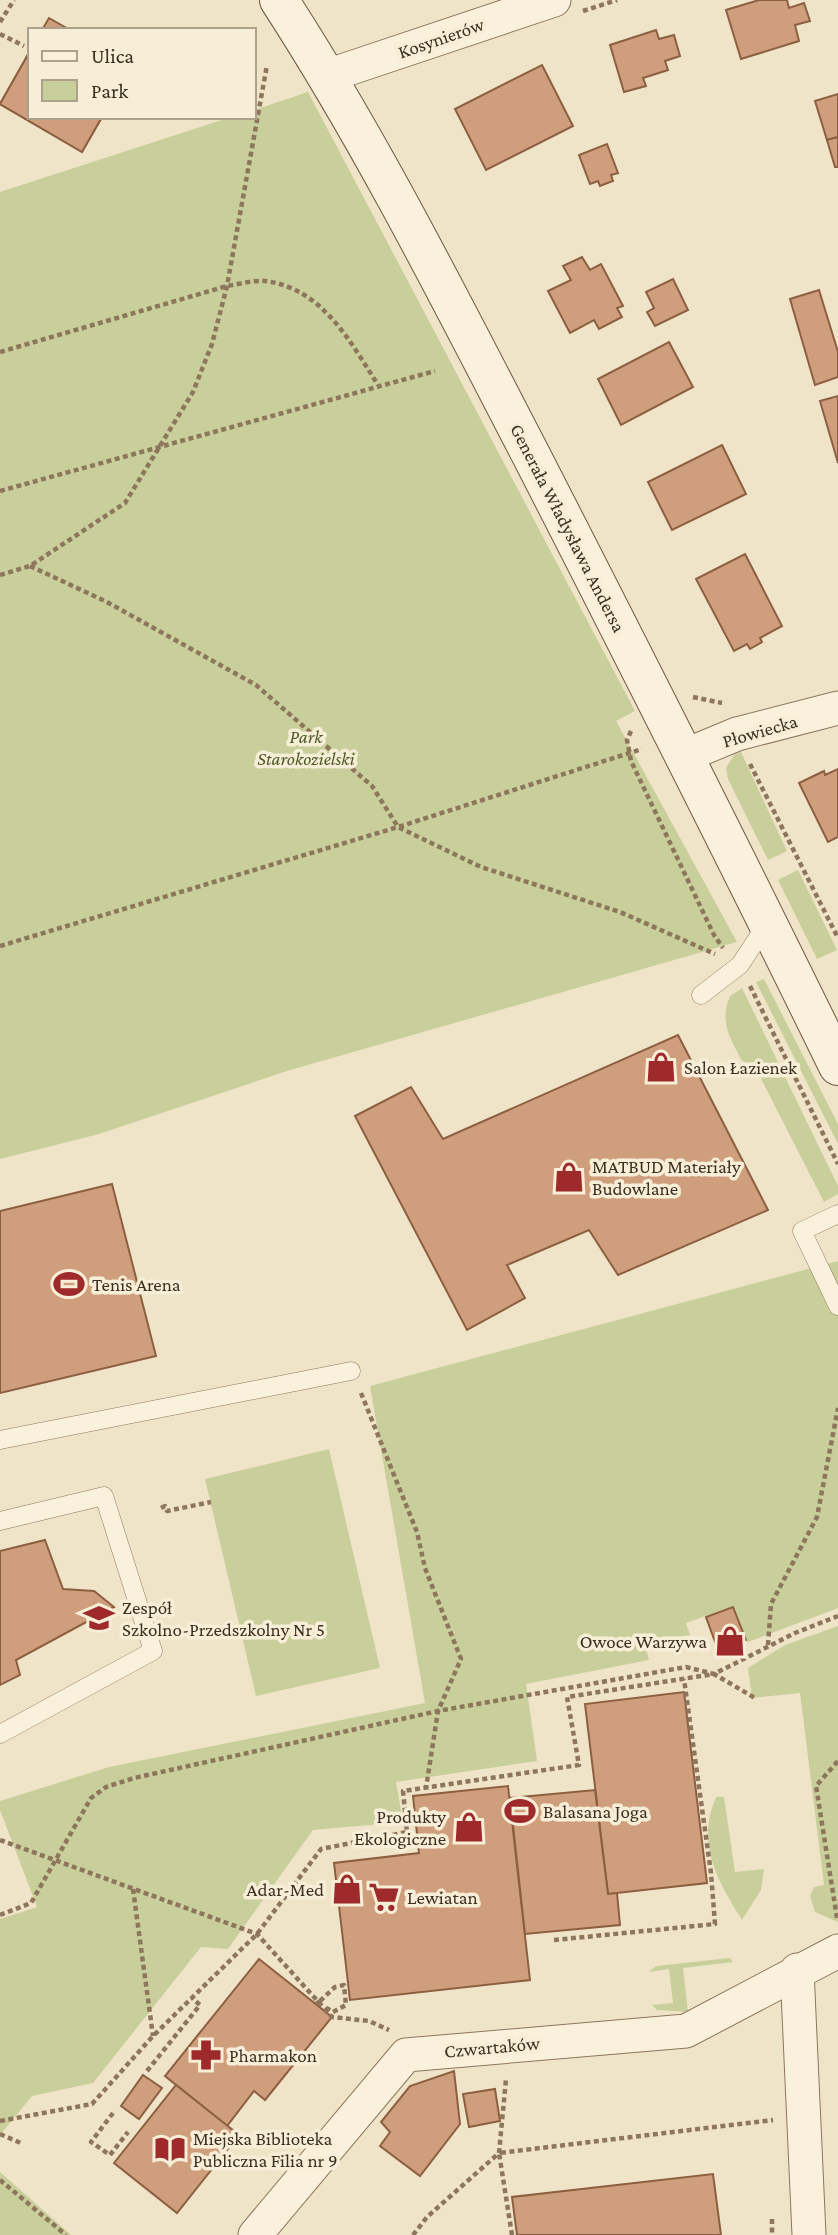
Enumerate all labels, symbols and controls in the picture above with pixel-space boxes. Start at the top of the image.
street label: Kosynierów [395,13,487,62]
legend [28,28,256,119]
text: Ulica [91,44,134,68]
text: Park [91,79,128,103]
street label: Generała Władysława Andersa [506,420,630,636]
street label: Płowiecka [720,710,800,752]
park label: Park Starokozielski [257,726,356,769]
shop icon: Salon Łazienek [644,1050,678,1084]
place label: Salon Łazienek [684,1057,798,1078]
place label: MATBUD Materiały Budowlane [592,1156,741,1199]
shop icon: MATBUD Materiały Budowlane [552,1160,586,1194]
sports icon: Tenis Arena [52,1267,86,1301]
place label: Tenis Arena [92,1274,181,1295]
place label: Zespół Szkolno-Przedszkolny Nr 5 [122,1597,325,1640]
school or university icon: Zespół Szkolno-Przedszkolny Nr 5 [82,1601,116,1635]
shop icon: Owoce Warzywa [713,1624,747,1658]
place label: Owoce Warzywa [580,1631,707,1652]
sports icon: Balasana Joga [503,1794,537,1828]
place label: Balasana Joga [543,1801,648,1822]
place label: Produkty Ekologiczne [354,1806,446,1849]
shop icon: Produkty Ekologiczne [452,1810,486,1844]
shop icon: Adar-Med [330,1872,364,1906]
place label: Adar-Med [247,1879,324,1900]
supermarket icon: Lewiatan [367,1880,401,1914]
place label: Lewiatan [407,1887,478,1908]
street label: Czwartaków [443,2032,541,2062]
pharmacy icon: Pharmakon [189,2038,223,2072]
place label: Pharmakon [229,2045,317,2066]
place label: Miejska Biblioteka Publiczna Filia nr 9 [193,2128,338,2171]
library icon: Miejska Biblioteka Publiczna Filia nr 9 [153,2132,187,2166]

